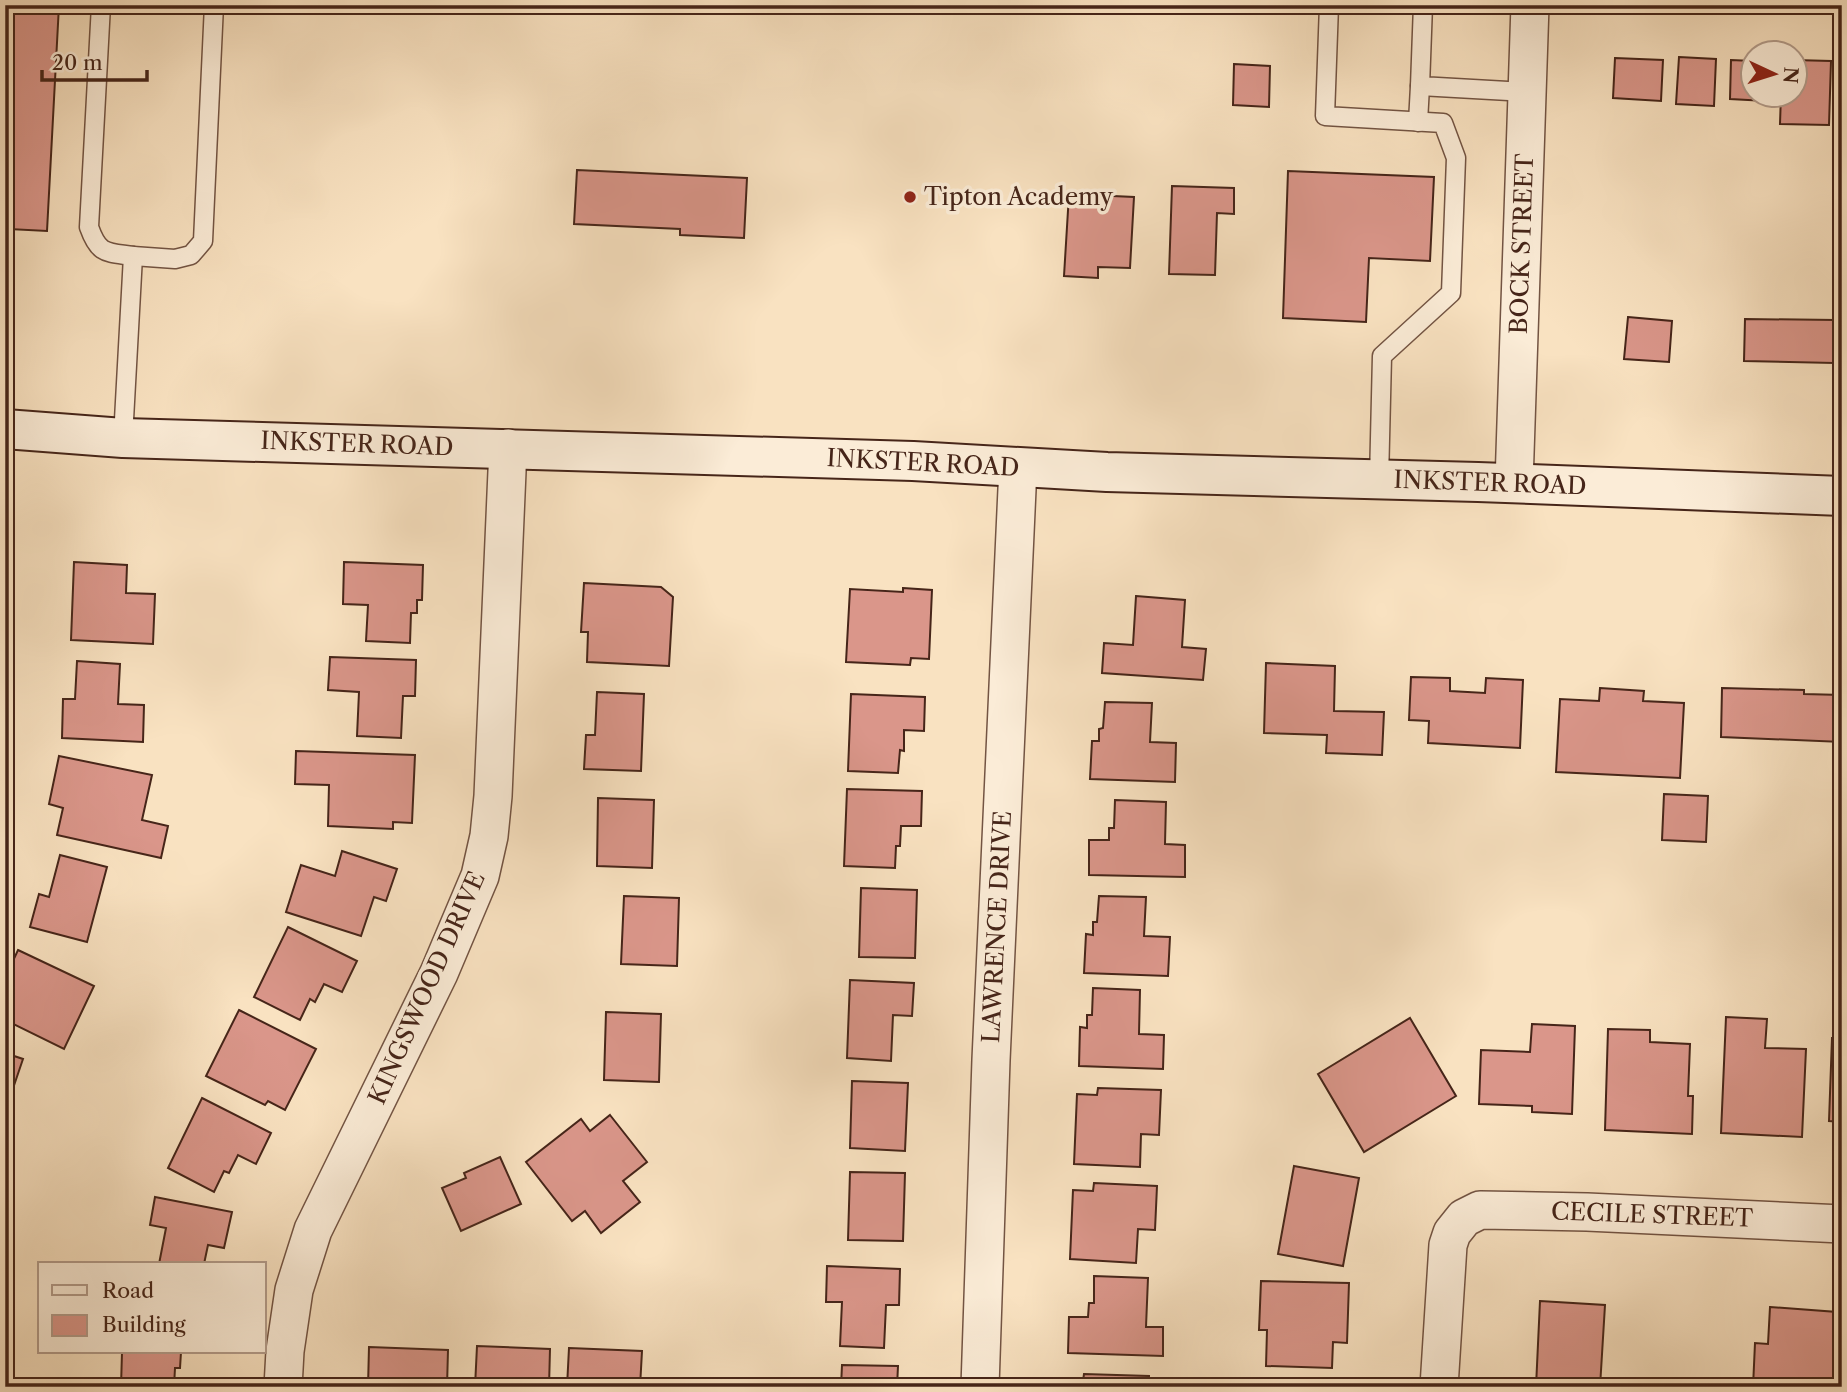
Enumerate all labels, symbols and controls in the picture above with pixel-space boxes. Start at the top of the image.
scale bar [42,38,147,82]
north arrow [1738,38,1808,108]
text: 20 m [52,50,103,75]
text: N [1778,66,1803,84]
street label: BOCK STREET [1504,153,1539,335]
place label: Tipton Academy [924,182,1114,211]
marker: Tipton Academy [902,189,918,205]
street label: INKSTER ROAD [260,426,454,461]
street label: INKSTER ROAD [826,443,1020,482]
street label: INKSTER ROAD [1393,465,1587,500]
street label: LAWRENCE DRIVE [976,810,1017,1044]
street label: KINGSWOOD DRIVE [362,867,491,1109]
street label: CECILE STREET [1550,1196,1754,1233]
legend [38,1262,266,1354]
text: Road [102,1278,154,1303]
text: Building [102,1312,187,1337]

